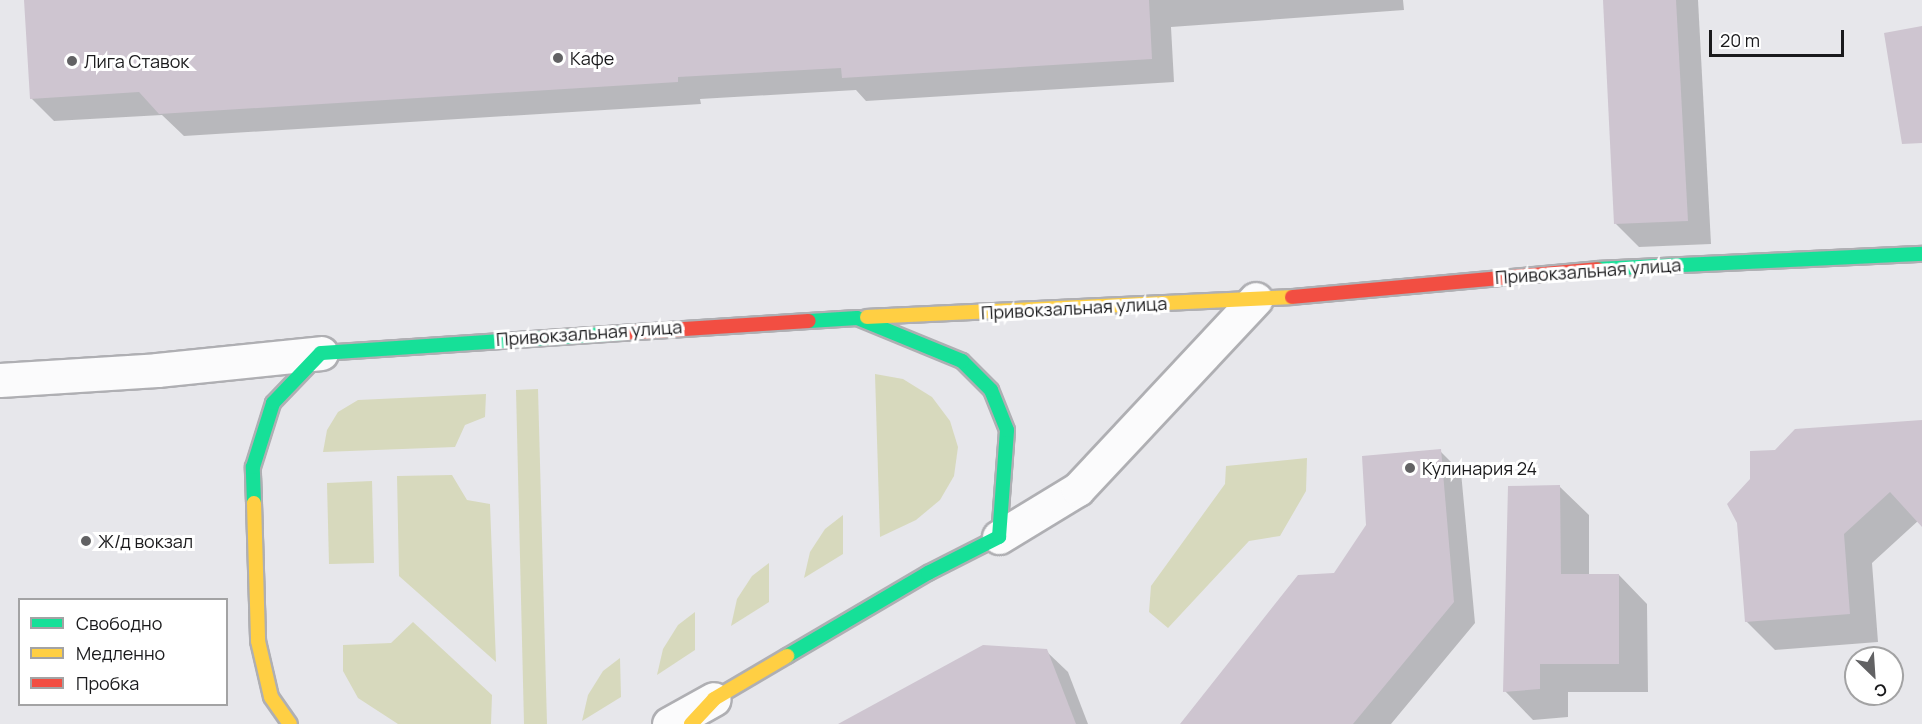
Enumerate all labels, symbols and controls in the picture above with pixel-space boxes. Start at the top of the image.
scale bar [1712,18,1847,56]
text: 20 m [1720,28,1760,52]
place label: Кафе [570,47,614,69]
place label: Лига Ставок [84,50,189,72]
marker: Кафе [551,51,565,65]
marker: Лига Ставок [65,54,79,68]
street label: Привокзальная улица [1494,254,1682,288]
street label: Привокзальная улица [980,292,1168,324]
street label: Привокзальная улица [495,316,683,350]
place label: Кулинария 24 [1422,457,1537,479]
marker: Кулинария 24 [1403,461,1417,475]
place label: Ж/д вокзал [98,530,193,552]
marker: Ж/д вокзал [79,534,93,548]
legend [18,598,228,706]
text: Свободно [76,611,162,635]
text: Медленно [76,641,165,665]
north arrow [1844,646,1904,706]
text: Пробка [76,671,139,695]
text: С [1871,678,1891,703]

